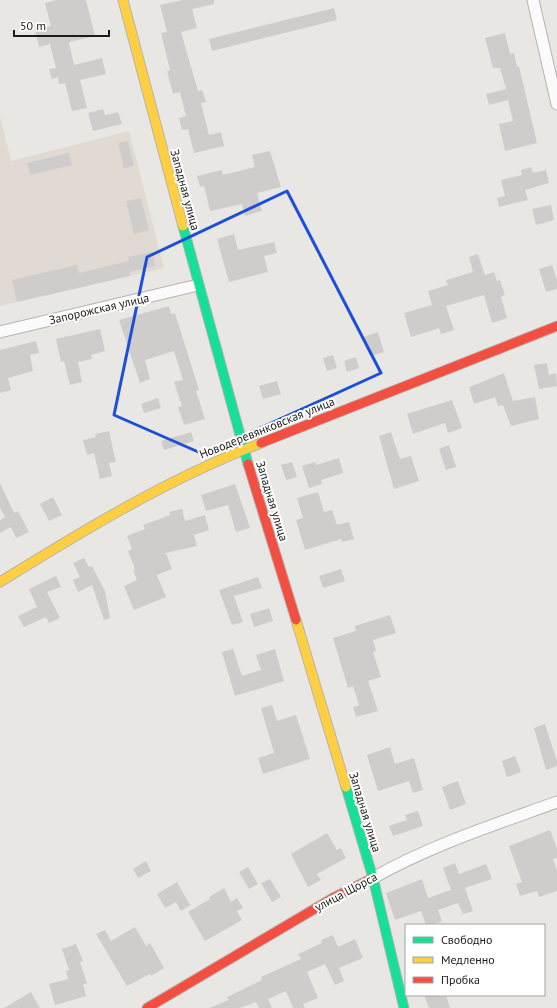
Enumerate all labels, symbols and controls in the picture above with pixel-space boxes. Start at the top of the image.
scale bar [14,12,109,38]
text: 50 m [20,18,46,33]
street label: Западная улица [167,148,204,232]
street label: Запорожская улица [47,290,151,327]
street label: Новодеревянковская улица [197,393,337,462]
street label: Западная улица [253,459,292,543]
street label: Западная улица [346,770,385,854]
street label: улица Щорса [312,869,380,914]
legend [405,924,545,996]
text: Свободно [441,932,492,947]
text: Медленно [441,952,495,967]
text: Пробка [441,972,480,987]

